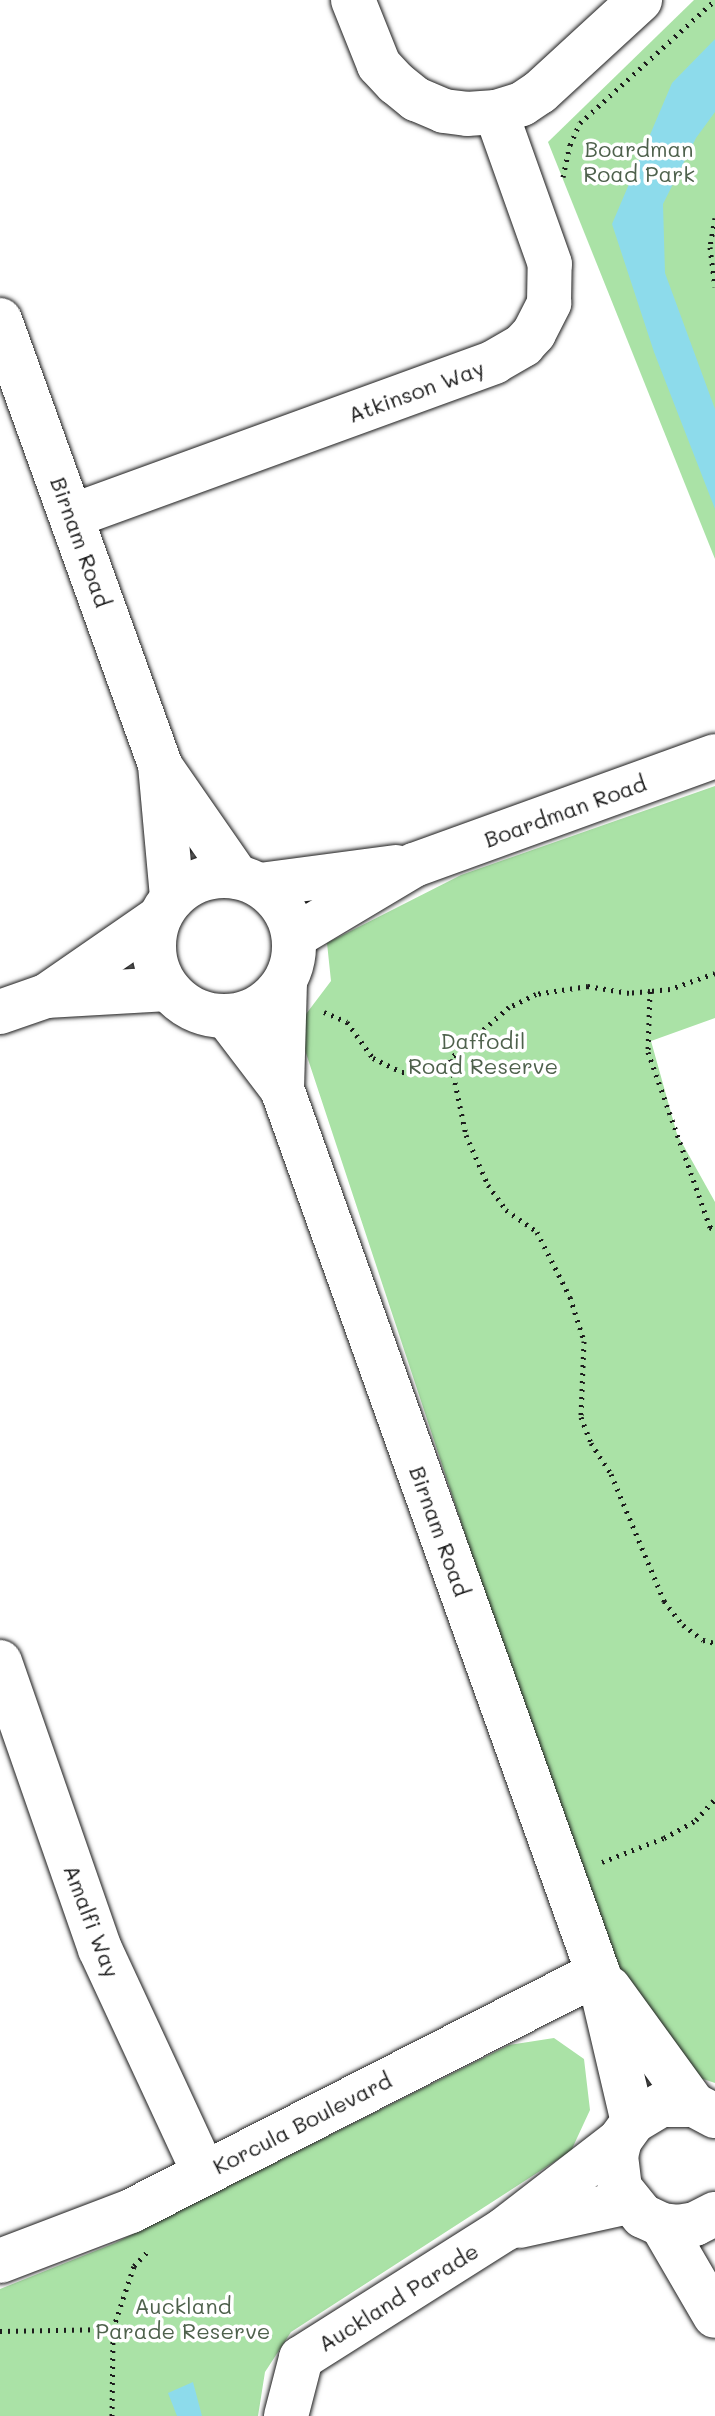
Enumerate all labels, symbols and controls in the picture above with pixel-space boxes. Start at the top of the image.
park label: Boardman Road Park [583,135,695,186]
street label: Atkinson Way [344,354,488,428]
street label: Birnam Road [45,473,117,611]
street label: Boardman Road [480,769,650,853]
park label: Daffodil Road Reserve [408,1027,558,1078]
street label: Birnam Road [404,1462,476,1600]
street label: Amalfi Way [58,1861,126,1981]
street label: Korcula Boulevard [208,2067,396,2179]
street label: Auckland Parade [313,2237,483,2357]
park label: Auckland Parade Reserve [96,2292,270,2344]

